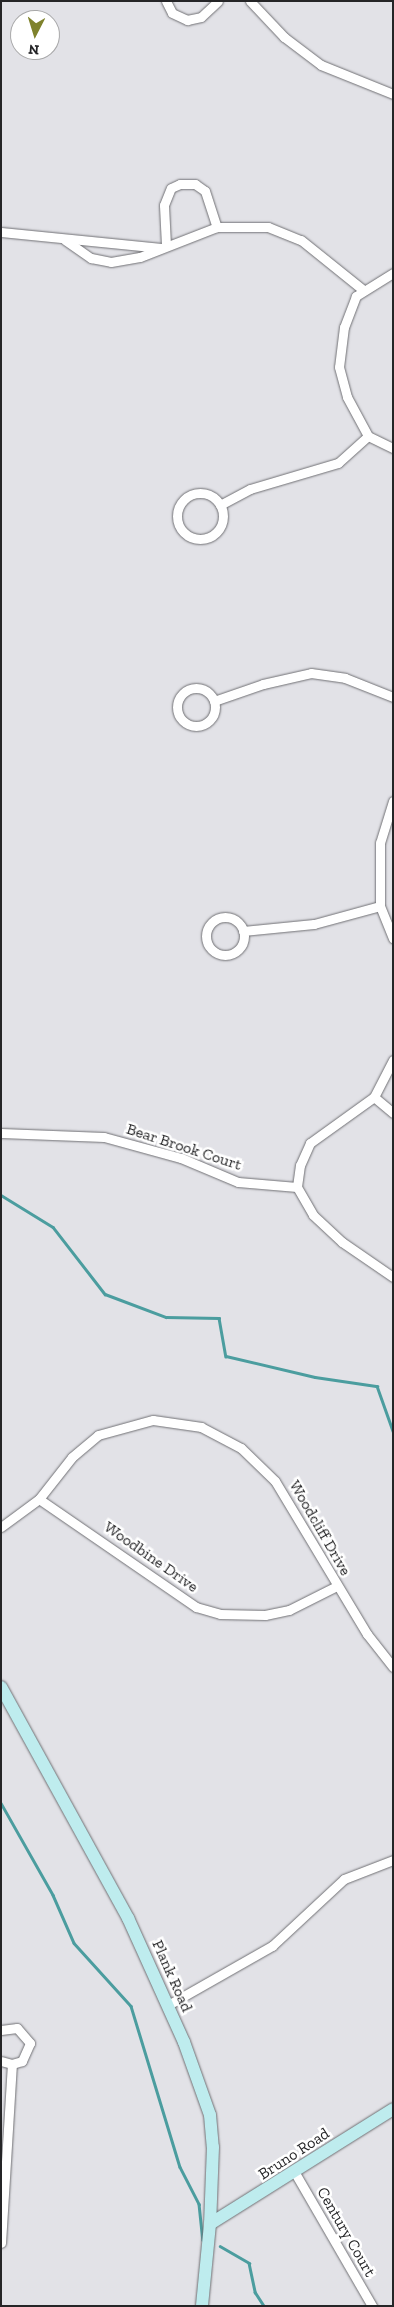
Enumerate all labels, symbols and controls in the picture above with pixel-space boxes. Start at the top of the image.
north arrow [10,10,60,60]
text: N [28,41,40,58]
street label: Bear Brook Court [124,1119,244,1175]
street label: Woodcliff Drive [285,1477,355,1579]
street label: Woodbine Drive [100,1517,202,1597]
street label: Plank Road [148,1937,196,2015]
street label: Bruno Road [255,2124,333,2184]
street label: Century Court [313,2184,379,2280]

